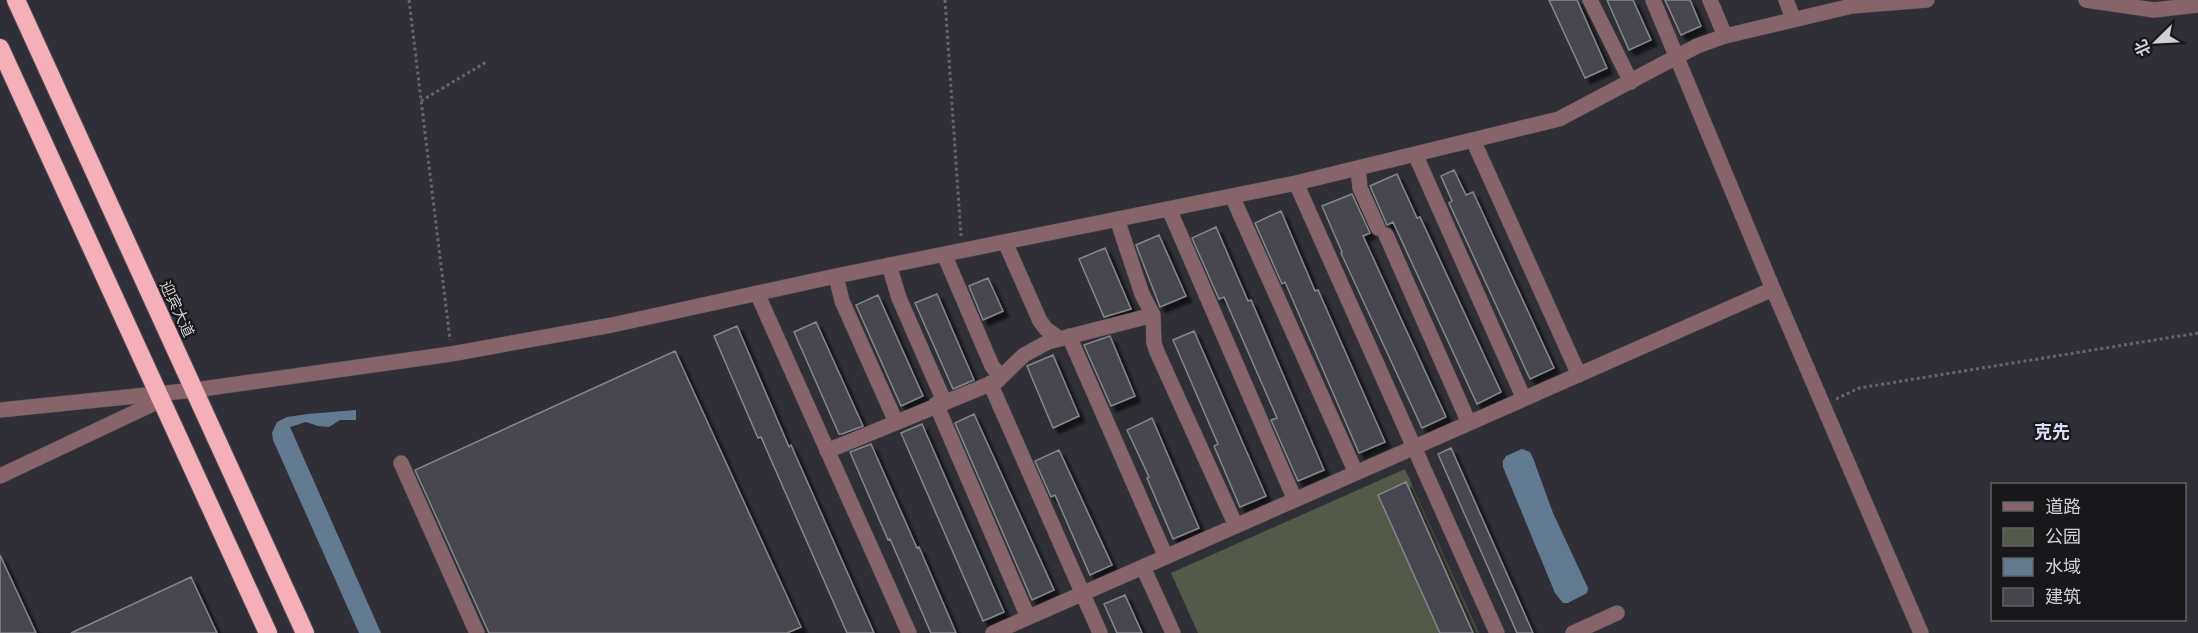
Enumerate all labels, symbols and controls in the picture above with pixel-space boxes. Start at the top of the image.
north arrow [2126,12,2186,72]
text: 北 [2132,37,2154,59]
street label: 迎宾大道 [157,278,197,340]
district label: 克先 [2034,422,2070,442]
legend [1991,483,2186,621]
text: 道路 [2045,497,2081,517]
text: 公园 [2045,527,2081,547]
text: 水域 [2045,557,2081,577]
text: 建筑 [2045,587,2081,607]

